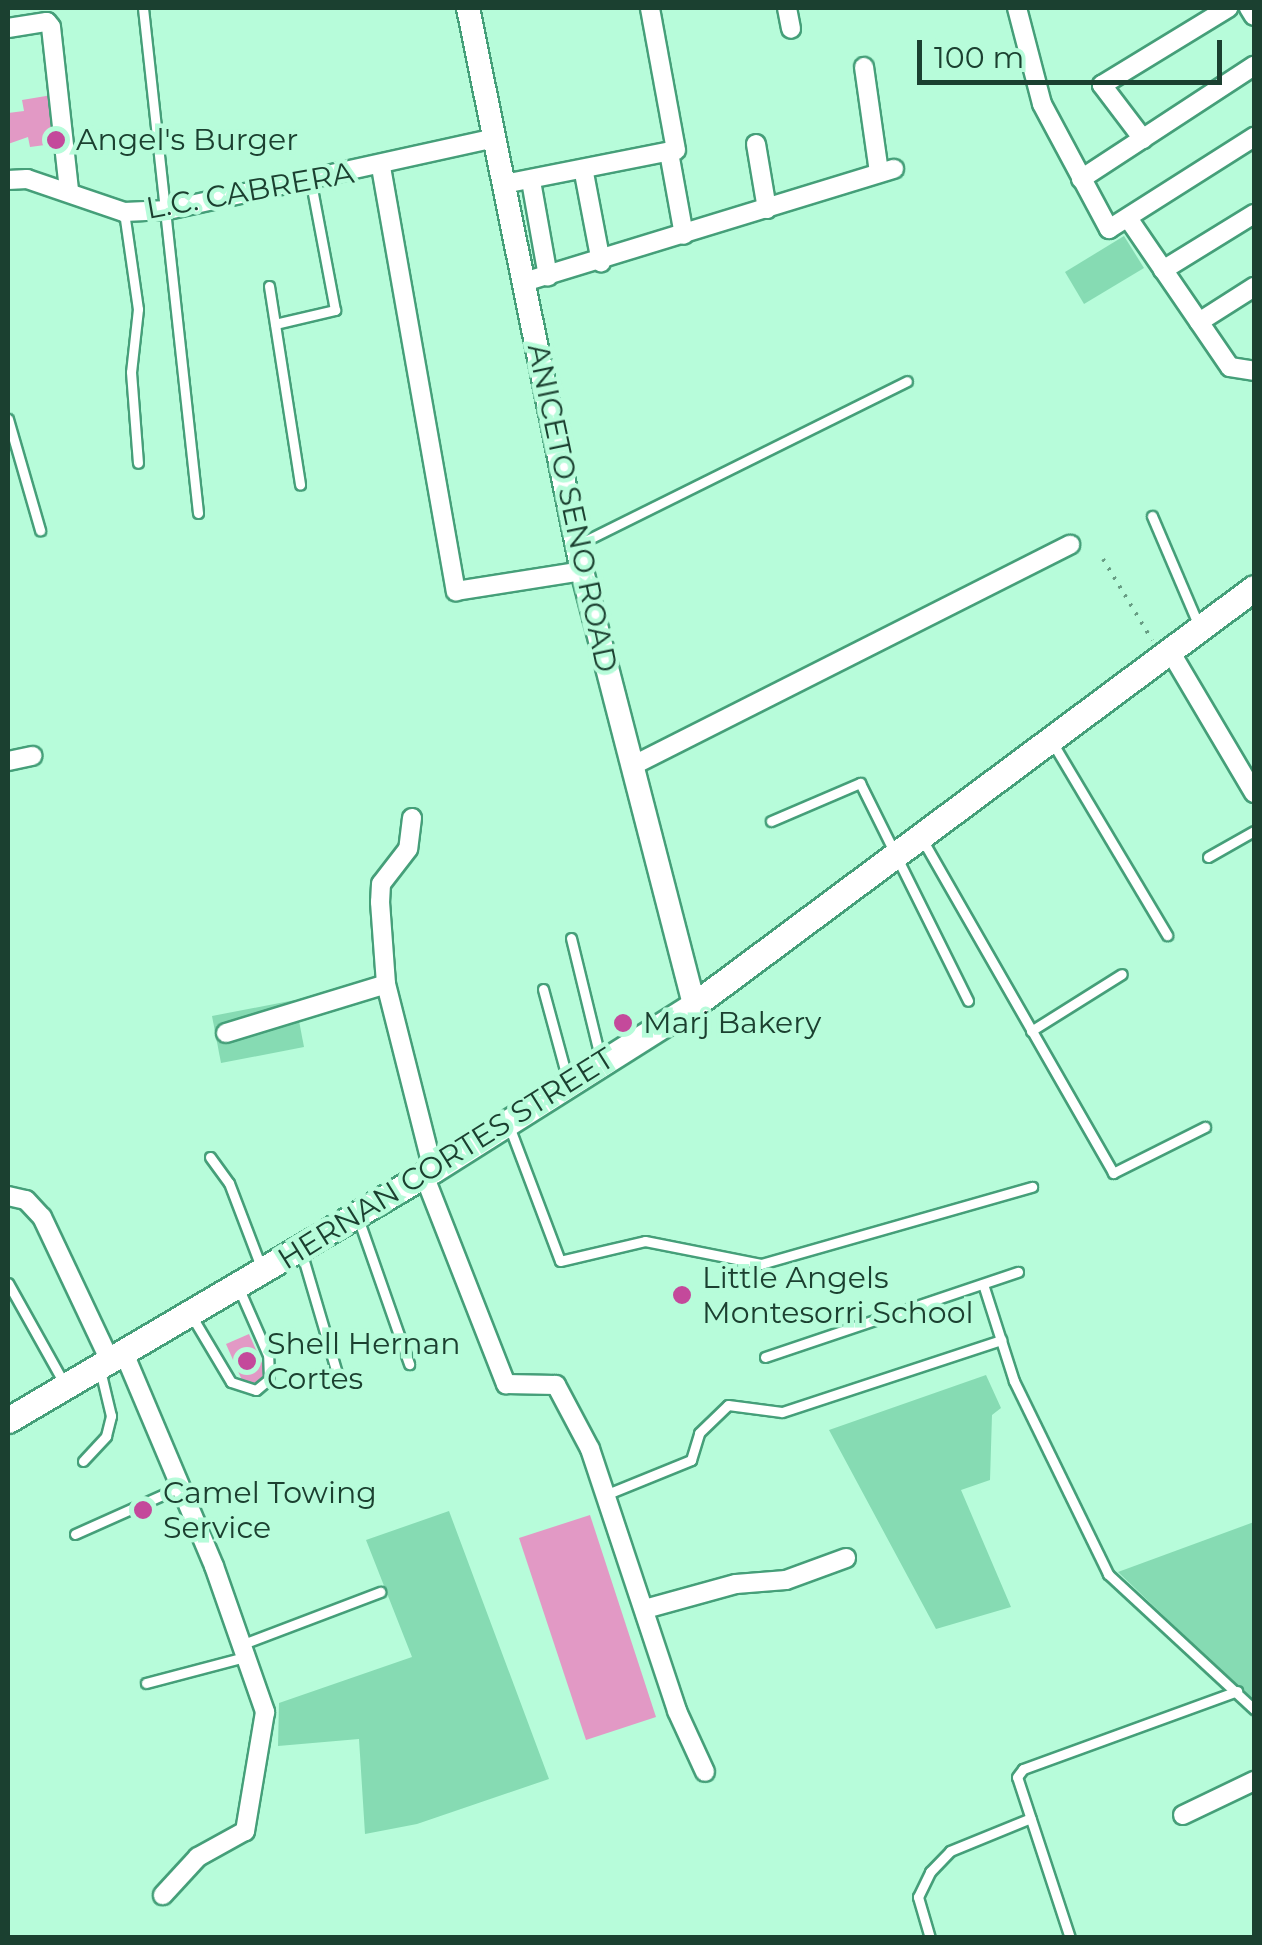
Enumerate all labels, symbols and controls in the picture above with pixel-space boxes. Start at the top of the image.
scale bar [922,20,1227,82]
text: 100 m [934,39,1024,76]
place label: Angel's Burger [76,122,298,158]
marker: Angel's Burger [45,129,67,151]
street label: L.C. CABRERA [143,155,357,227]
street label: ANICETO SENO ROAD [520,340,624,676]
place label: Marj Bakery [643,1005,821,1041]
marker: Marj Bakery [612,1012,634,1034]
street label: HERNAN CORTES STREET [271,1041,621,1277]
place label: Little Angels Montesorri School [702,1260,974,1330]
marker: Little Angels Montesorri School [671,1284,693,1306]
place label: Shell Hernan Cortes [267,1326,460,1396]
marker: Shell Hernan Cortes [236,1350,258,1372]
place label: Camel Towing Service [163,1475,377,1546]
marker: Camel Towing Service [132,1499,154,1521]

